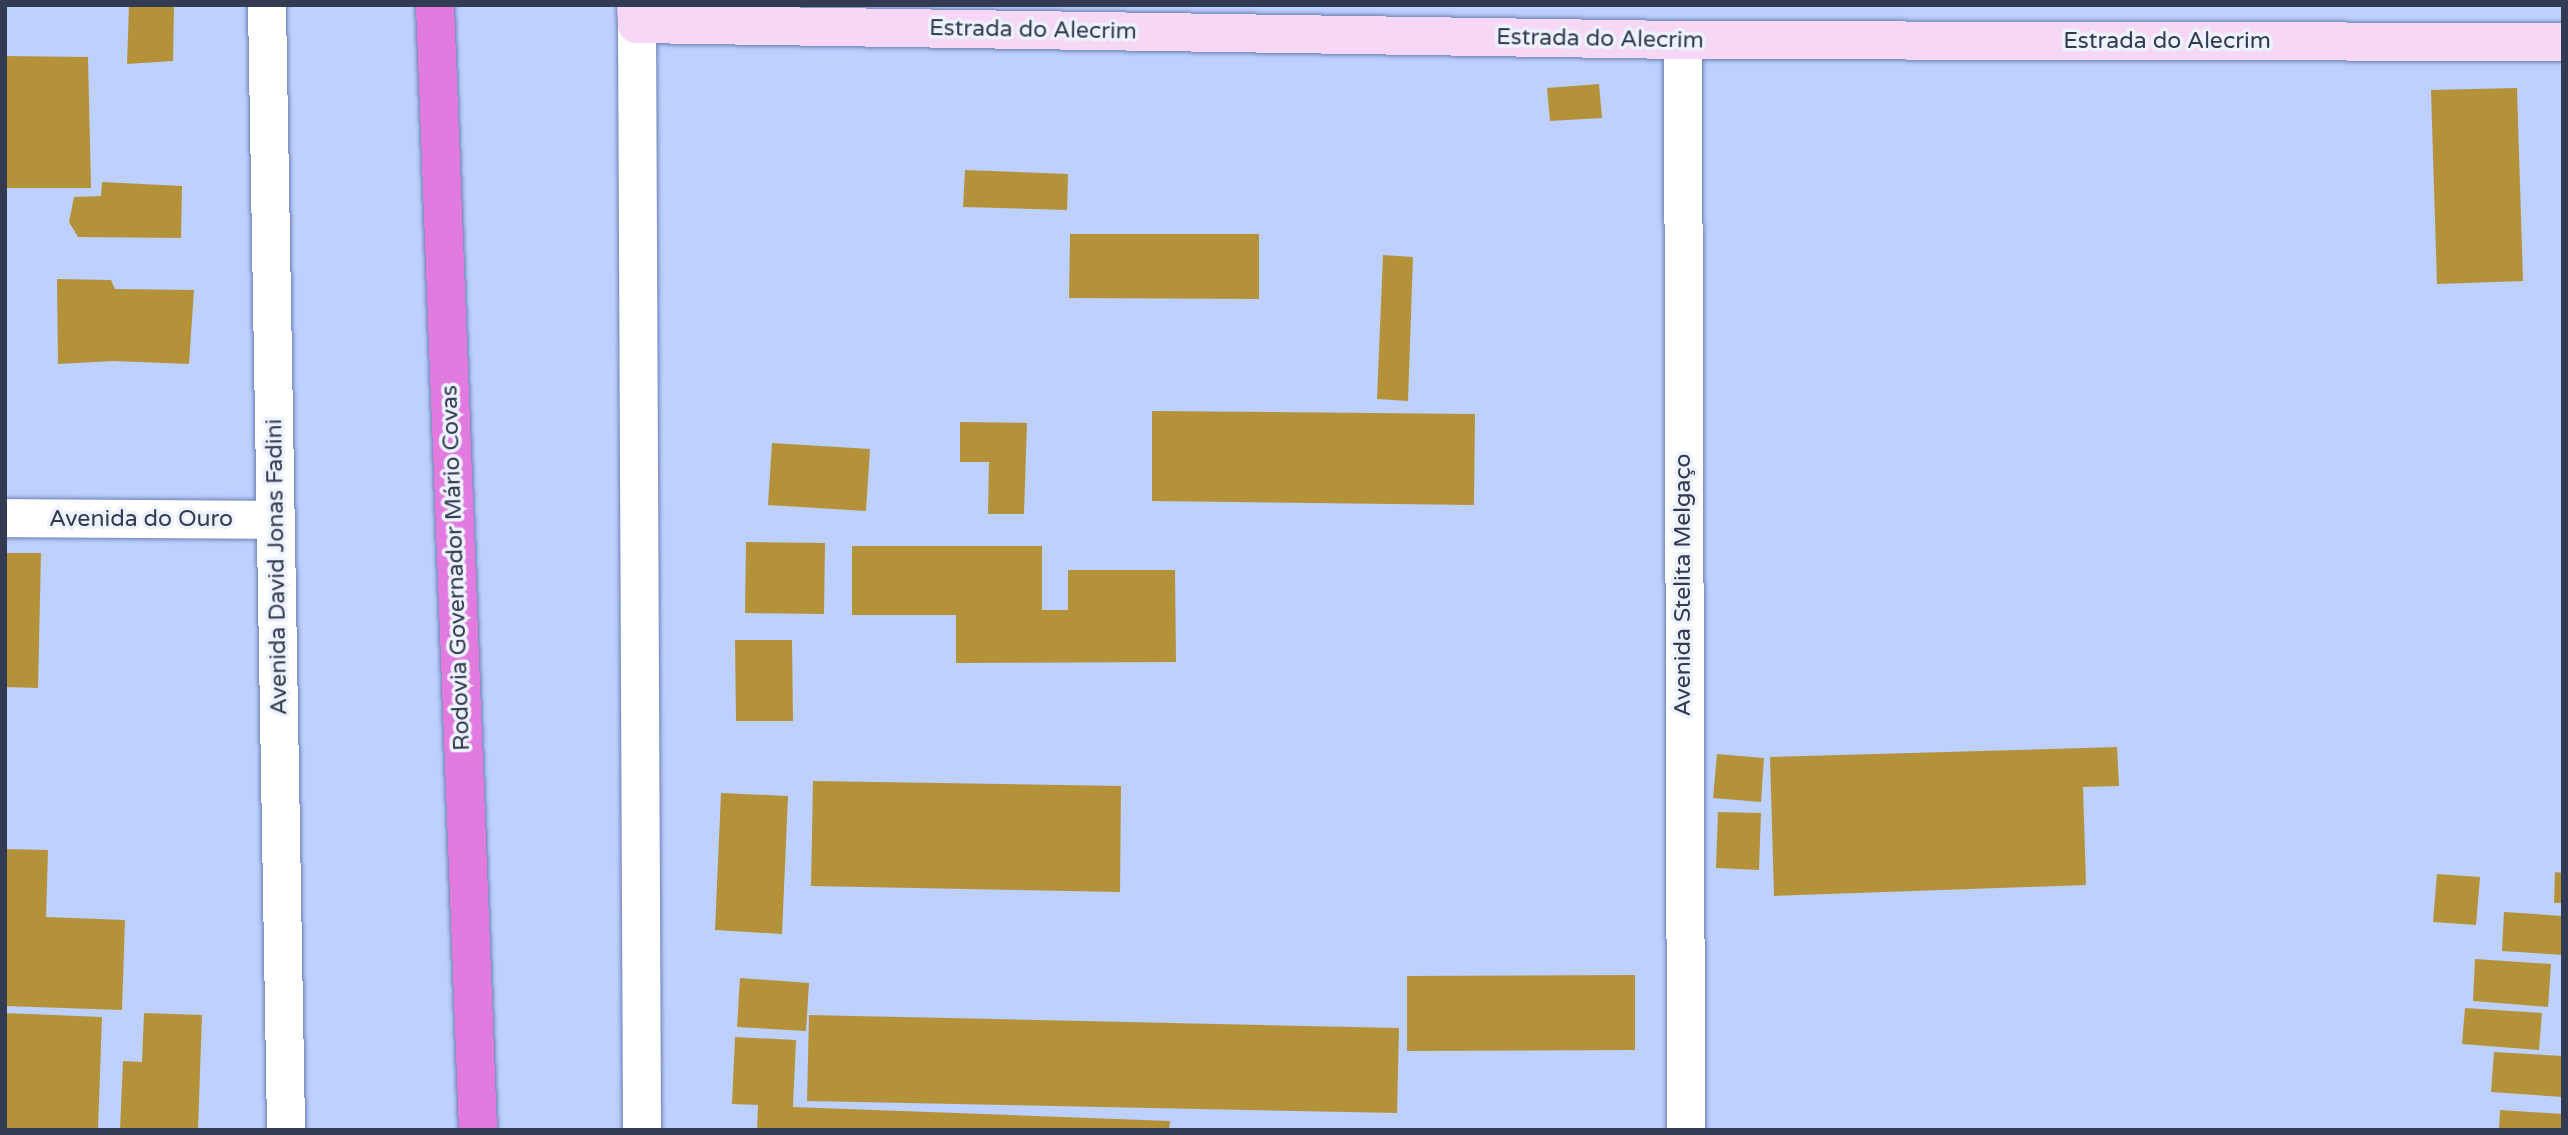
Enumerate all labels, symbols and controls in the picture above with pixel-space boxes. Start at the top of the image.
street label: Estrada do Alecrim [929,14,1137,46]
street label: Estrada do Alecrim [1496,23,1704,55]
street label: Estrada do Alecrim [2063,27,2271,55]
street label: Rodovia Governador Mário Covas [436,385,476,751]
street label: Avenida David Jonas Fadini [261,419,293,715]
street label: Avenida Stelita Melgaço [1669,453,1697,717]
street label: Avenida do Ouro [49,505,233,533]

